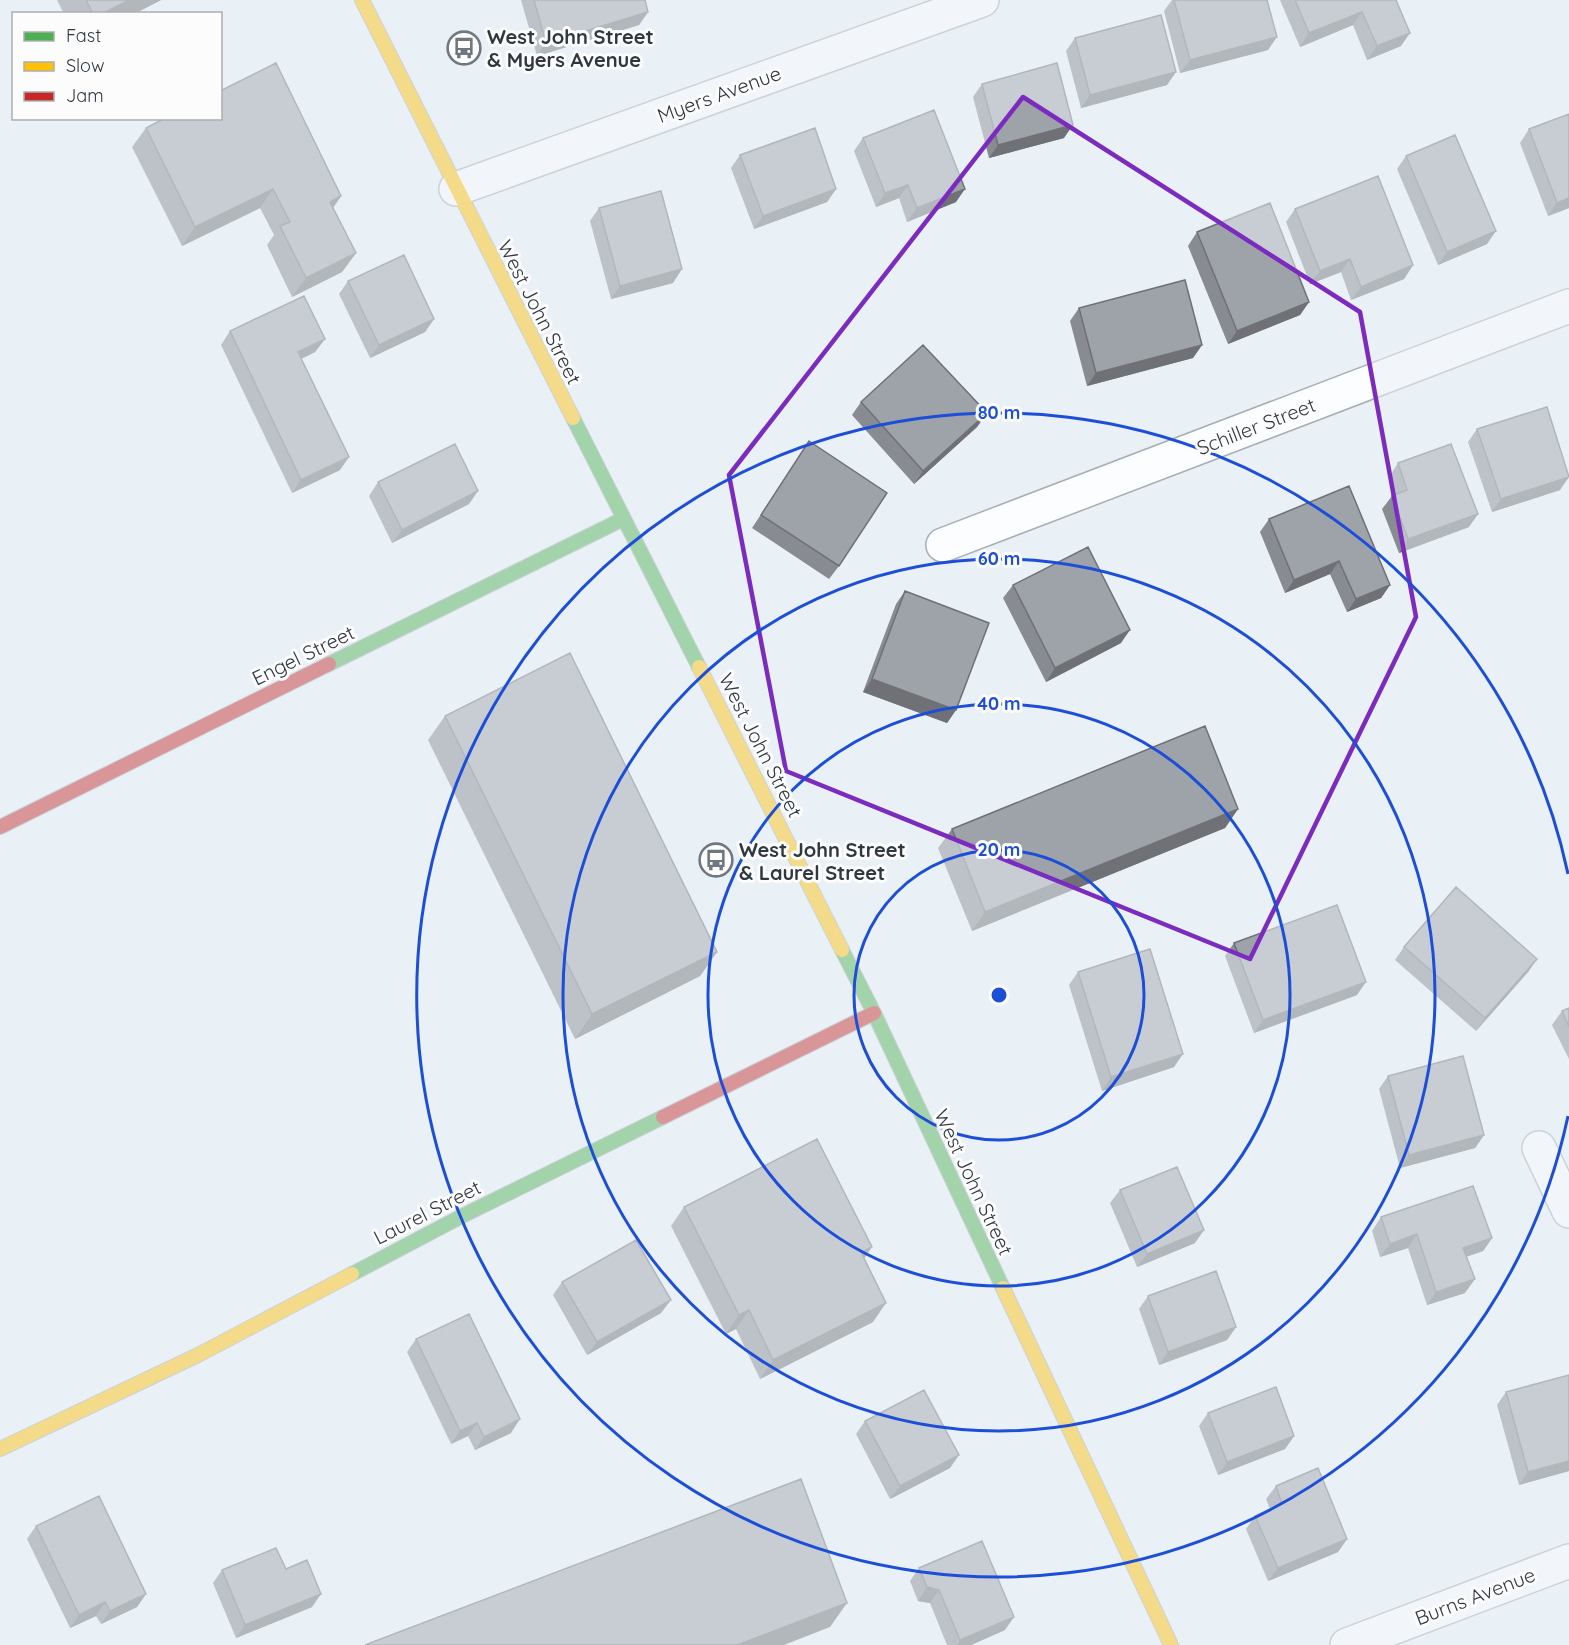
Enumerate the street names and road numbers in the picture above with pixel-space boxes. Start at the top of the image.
street label: Myers Avenue [654,60,784,128]
street label: West John Street [493,236,587,388]
street label: Schiller Street [1193,392,1319,460]
street label: Engel Street [248,619,359,691]
street label: West John Street [714,669,808,821]
street label: West John Street [929,1105,1019,1259]
street label: Laurel Street [369,1174,485,1250]
street label: Burns Avenue [1411,1562,1539,1630]

